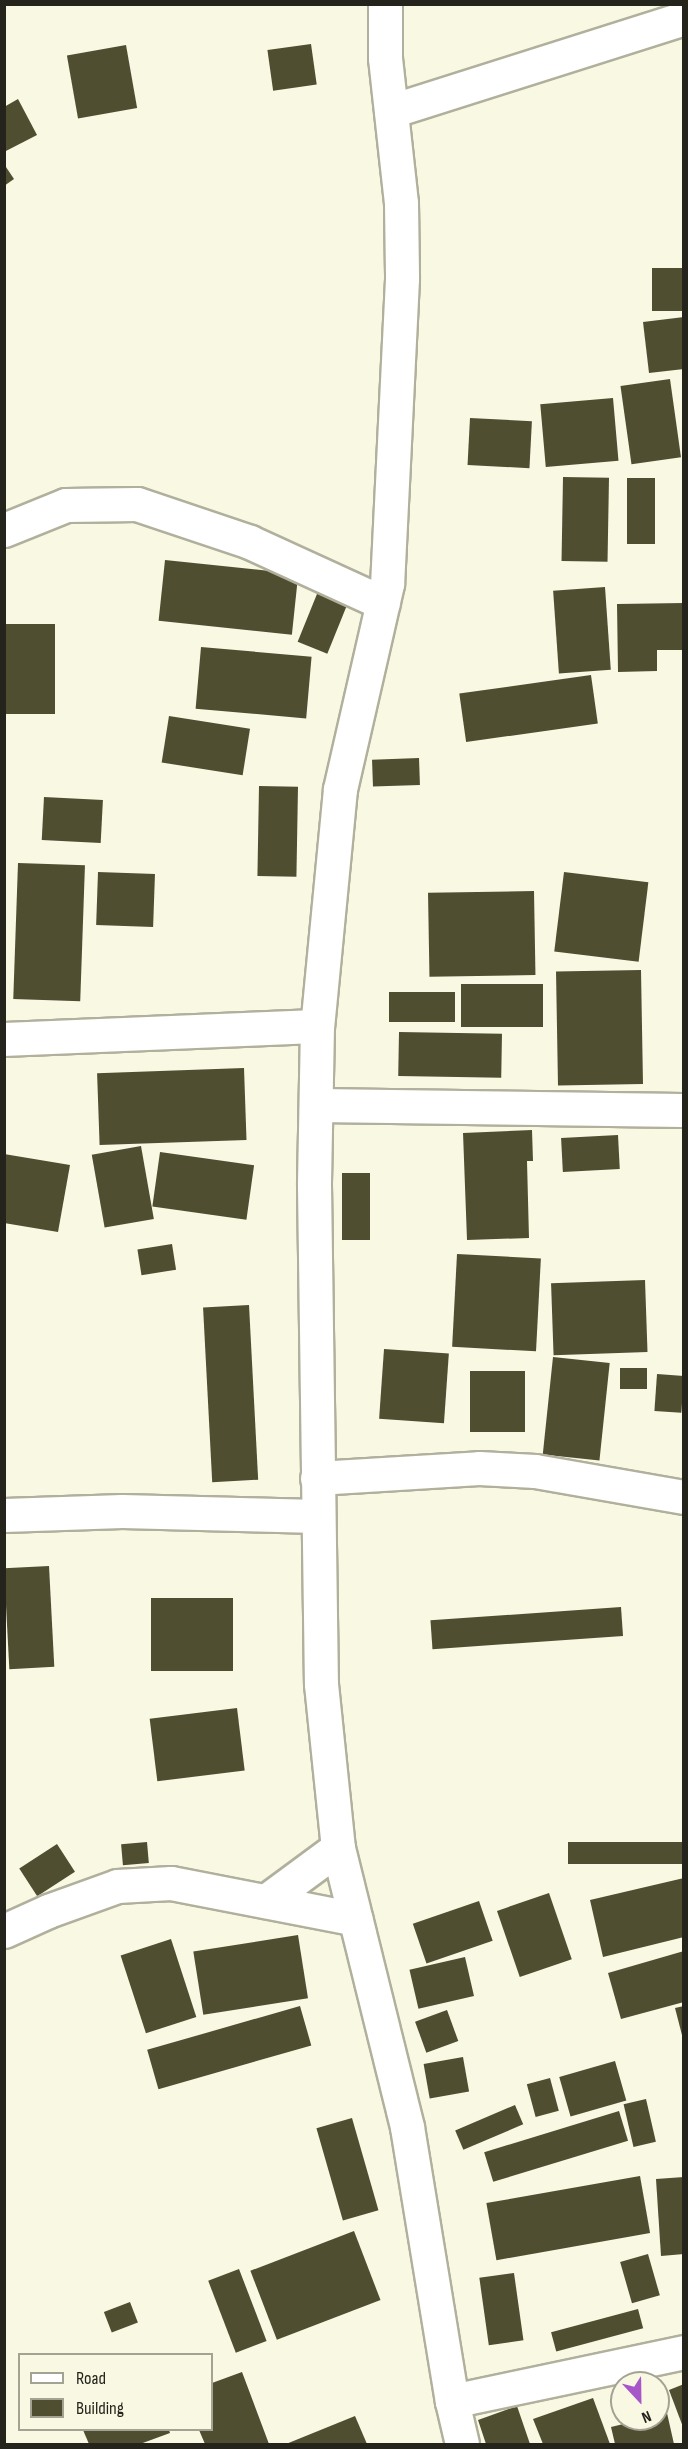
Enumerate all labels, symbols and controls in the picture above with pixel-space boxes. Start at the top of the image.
legend [18,2353,213,2431]
text: Road [76,2368,106,2389]
north arrow [610,2371,670,2431]
text: Building [76,2398,124,2419]
text: N [639,2406,654,2427]

